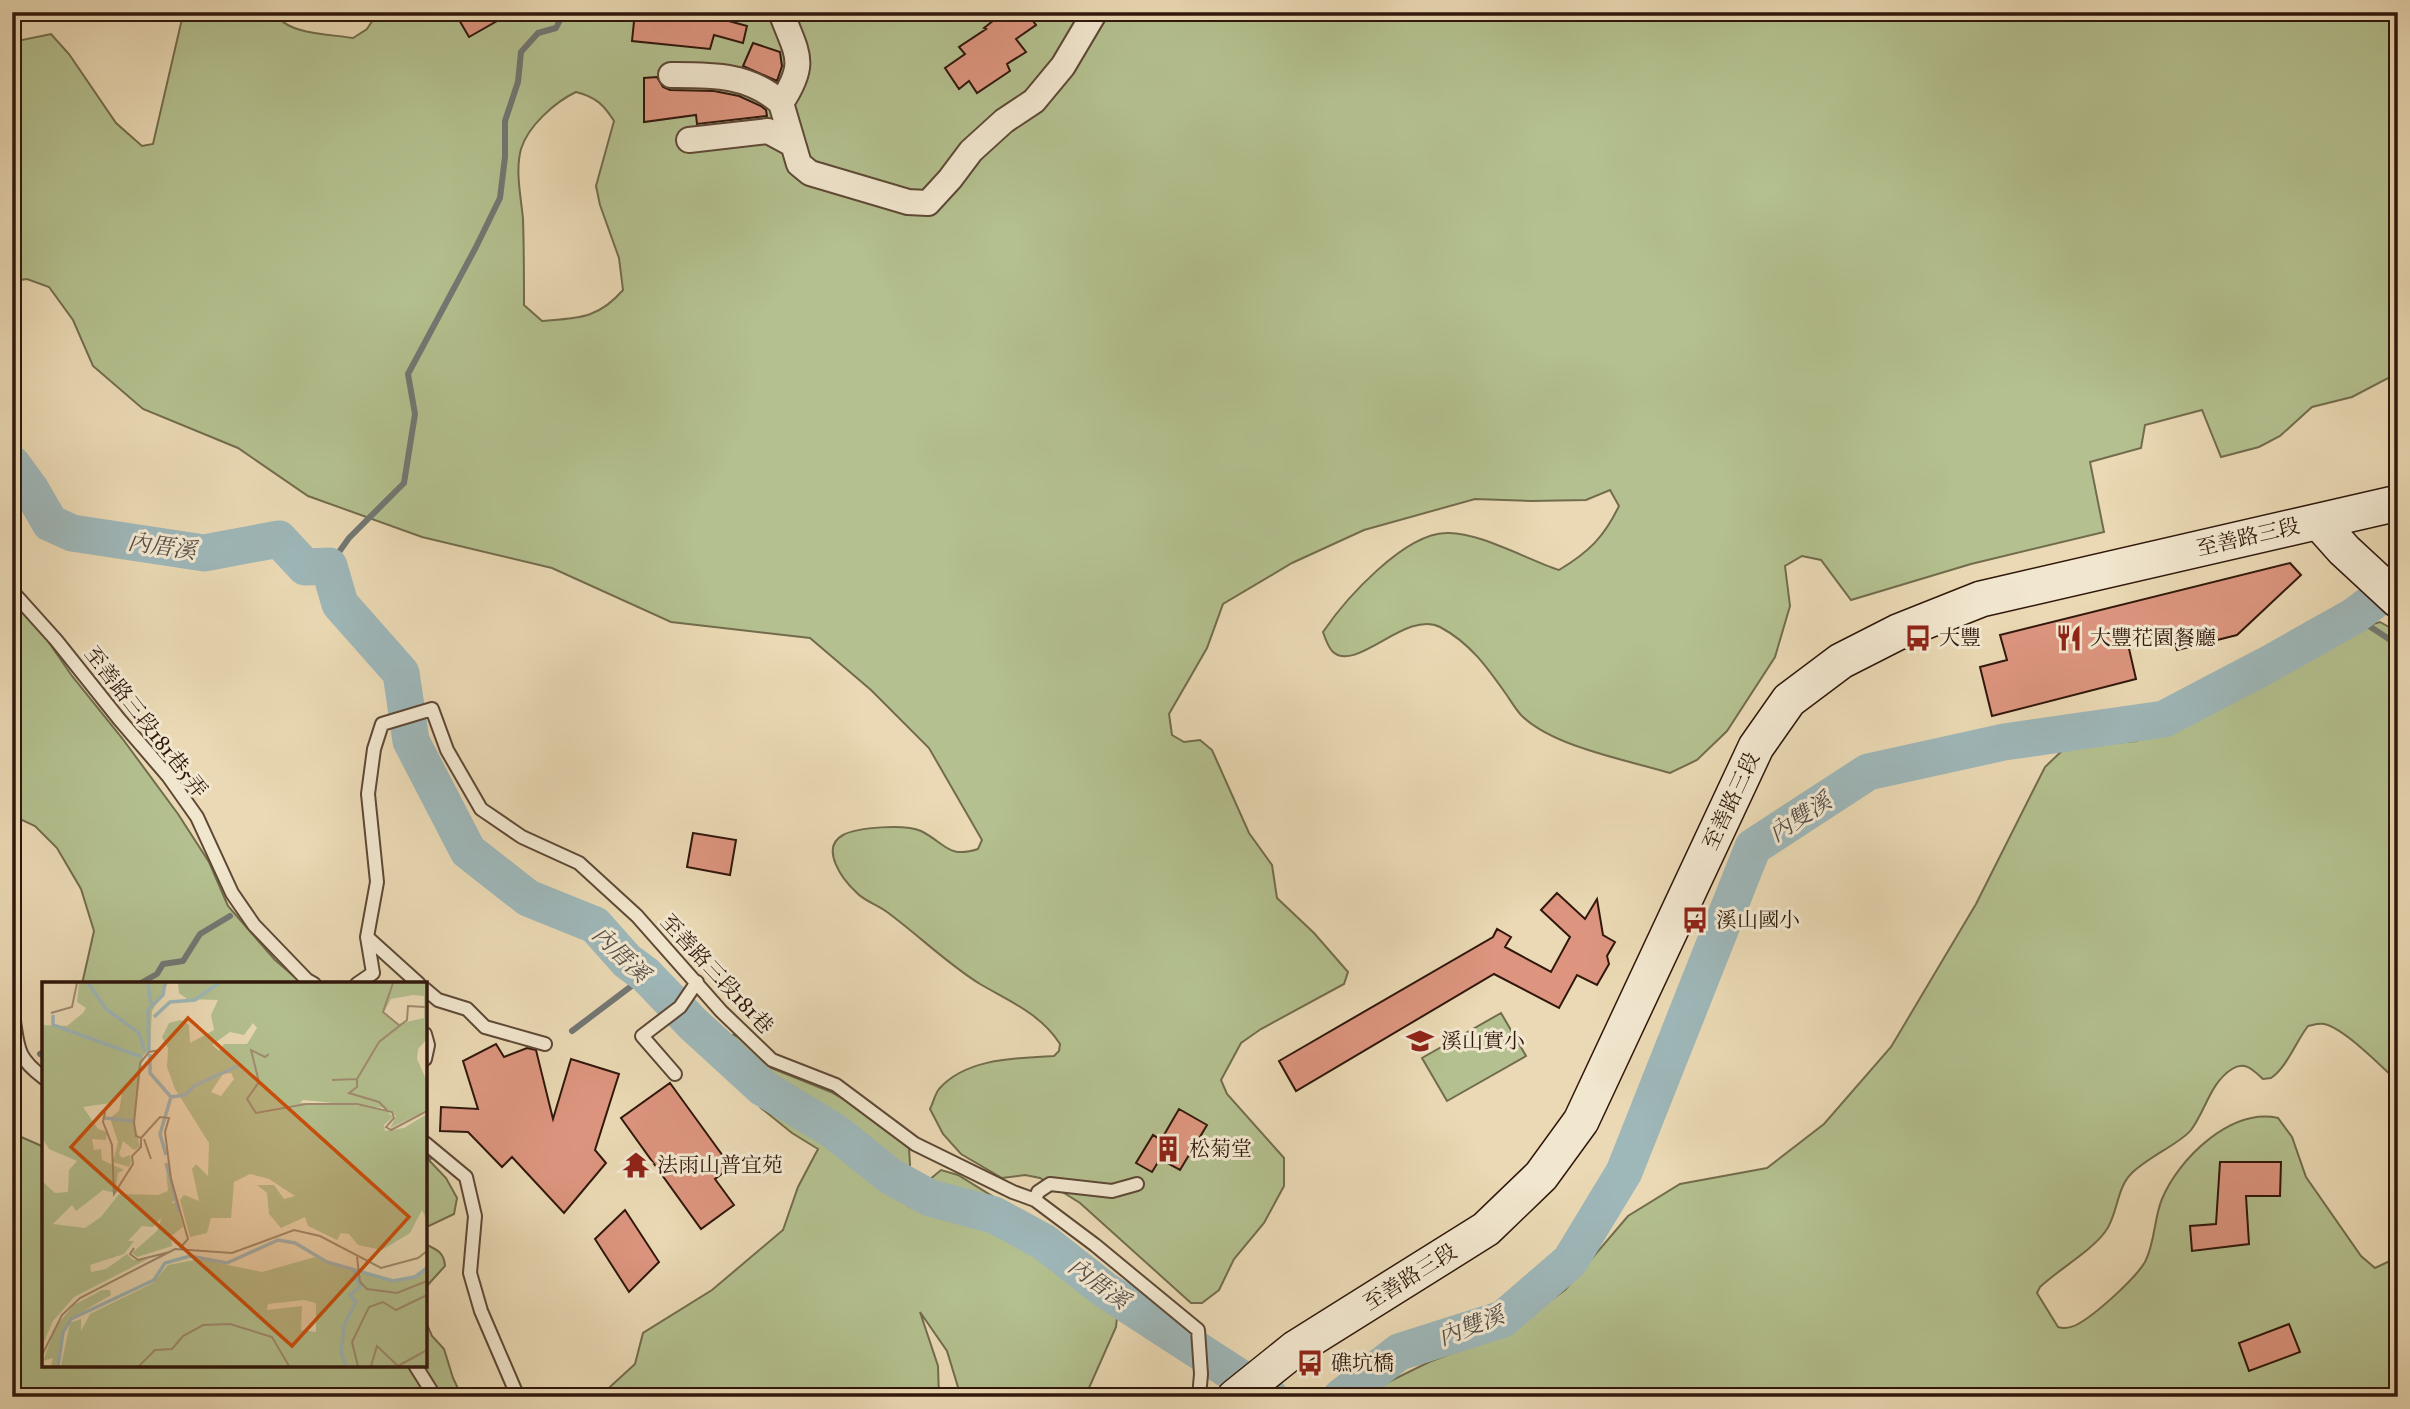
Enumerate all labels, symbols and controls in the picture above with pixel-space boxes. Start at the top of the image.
street label: 至善路三段 [2194,513,2302,561]
water label: 內厝溪 [126,527,201,565]
bus stop icon: 大豐 [1903,623,1933,653]
restaurant icon: 大豐花園餐廳 [2054,623,2084,653]
place label: 大豐 [1939,625,1981,651]
place label: 大豐花園餐廳 [2090,625,2216,651]
street label: 至善路三段181巷5弄 [79,641,213,803]
street label: 至善路三段 [1697,748,1765,854]
water label: 內雙溪 [1763,785,1839,848]
bus stop icon: 溪山國小 [1680,905,1710,935]
place label: 溪山國小 [1716,907,1800,933]
street label: 至善路三段181巷 [655,909,779,1039]
water label: 內厝溪 [586,920,658,990]
inset map [42,982,427,1367]
school or university icon: 溪山實小 [1405,1026,1435,1056]
place label: 溪山實小 [1441,1028,1525,1054]
building icon: 松菊堂 [1153,1134,1183,1164]
place label: 松菊堂 [1189,1136,1252,1162]
temple icon: 法雨山普宜苑 [621,1150,651,1180]
place label: 法雨山普宜苑 [657,1152,783,1178]
street label: 至善路三段 [1359,1238,1461,1316]
water label: 內厝溪 [1063,1251,1138,1316]
water label: 內雙溪 [1434,1299,1511,1351]
bus stop icon: 礁坑橋 [1295,1348,1325,1378]
place label: 礁坑橋 [1331,1350,1394,1376]

